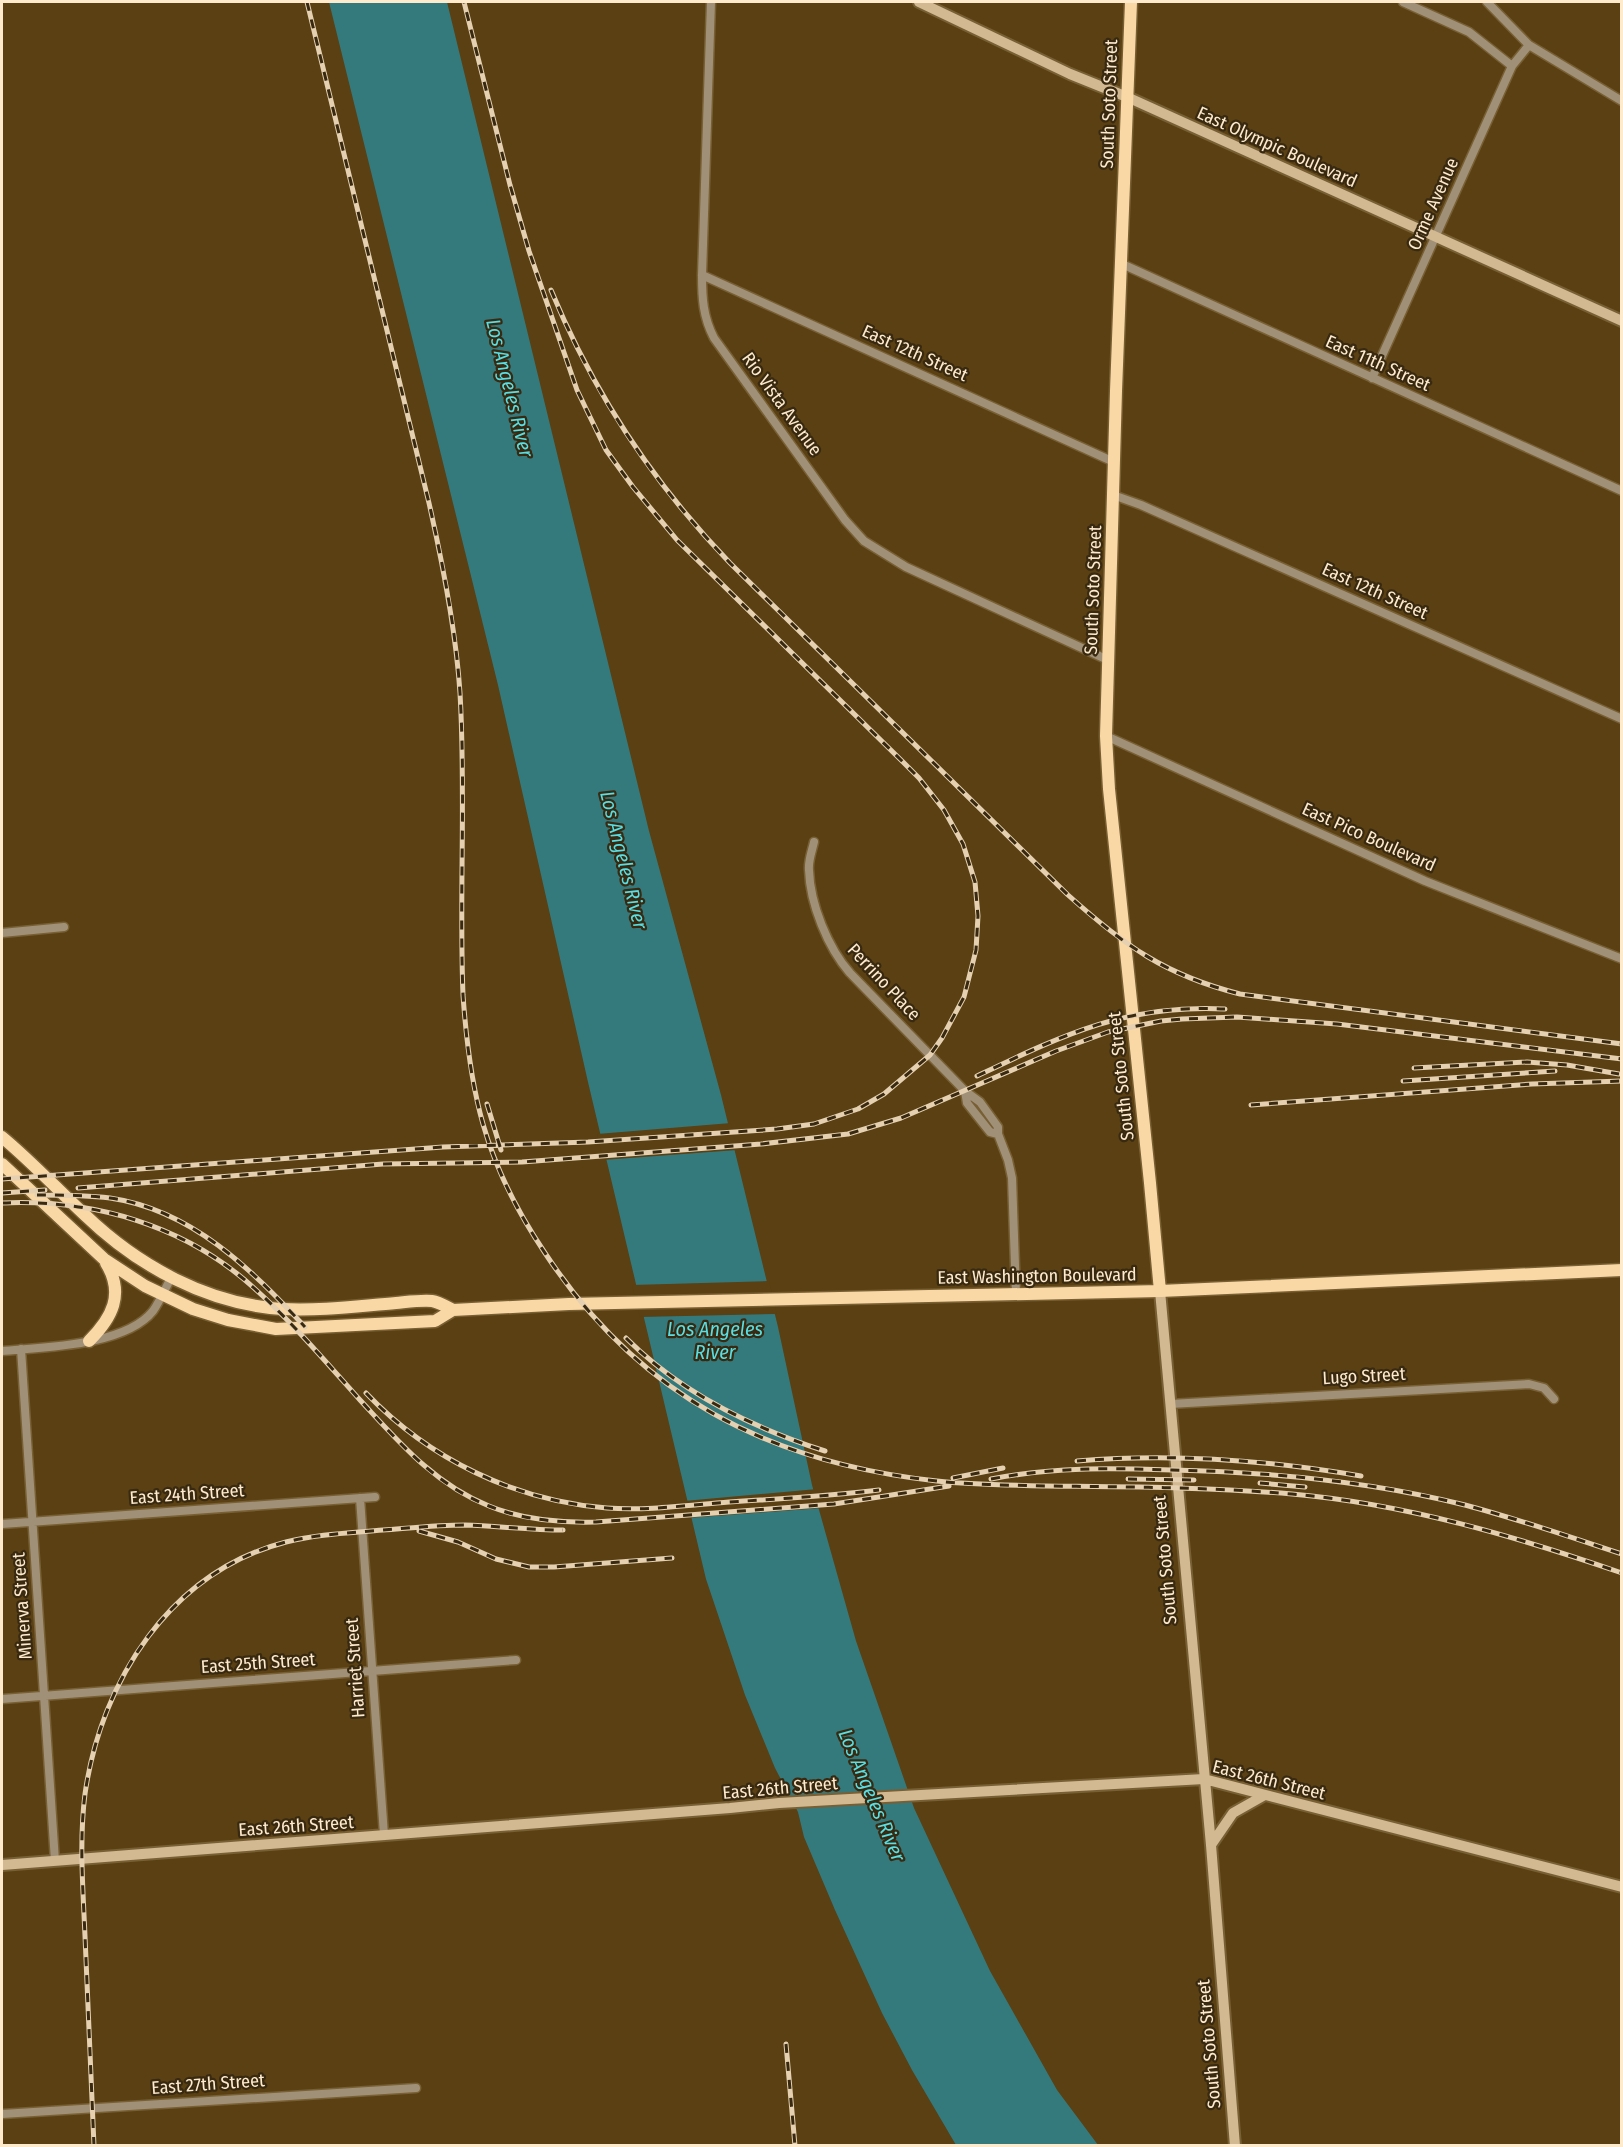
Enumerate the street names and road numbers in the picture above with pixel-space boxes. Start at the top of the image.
street label: South Soto Street [1096,39,1122,169]
street label: East Olympic Boulevard [1194,102,1360,192]
street label: Orme Avenue [1403,154,1463,254]
street label: East 12th Street [859,320,971,386]
street label: East 11th Street [1322,330,1434,396]
street label: Rio Vista Avenue [737,348,827,460]
street label: South Soto Street [1080,525,1106,655]
street label: East 12th Street [1319,558,1431,624]
street label: East Pico Boulevard [1299,798,1439,876]
street label: Perrino Place [843,939,925,1025]
street label: South Soto Street [1103,1010,1139,1141]
street label: East Washington Boulevard [937,1263,1137,1289]
street label: Lugo Street [1322,1363,1406,1389]
street label: East 24th Street [129,1479,245,1509]
street label: South Soto Street [1148,1494,1182,1625]
street label: Minerva Street [7,1552,37,1660]
street label: Harriet Street [341,1617,369,1719]
street label: East 25th Street [200,1648,316,1678]
street label: East 26th Street [1210,1755,1328,1805]
street label: East 26th Street [722,1772,839,1804]
street label: East 26th Street [238,1811,354,1841]
street label: South Soto Street [1192,1978,1226,2109]
street label: East 27th Street [151,2069,266,2099]

